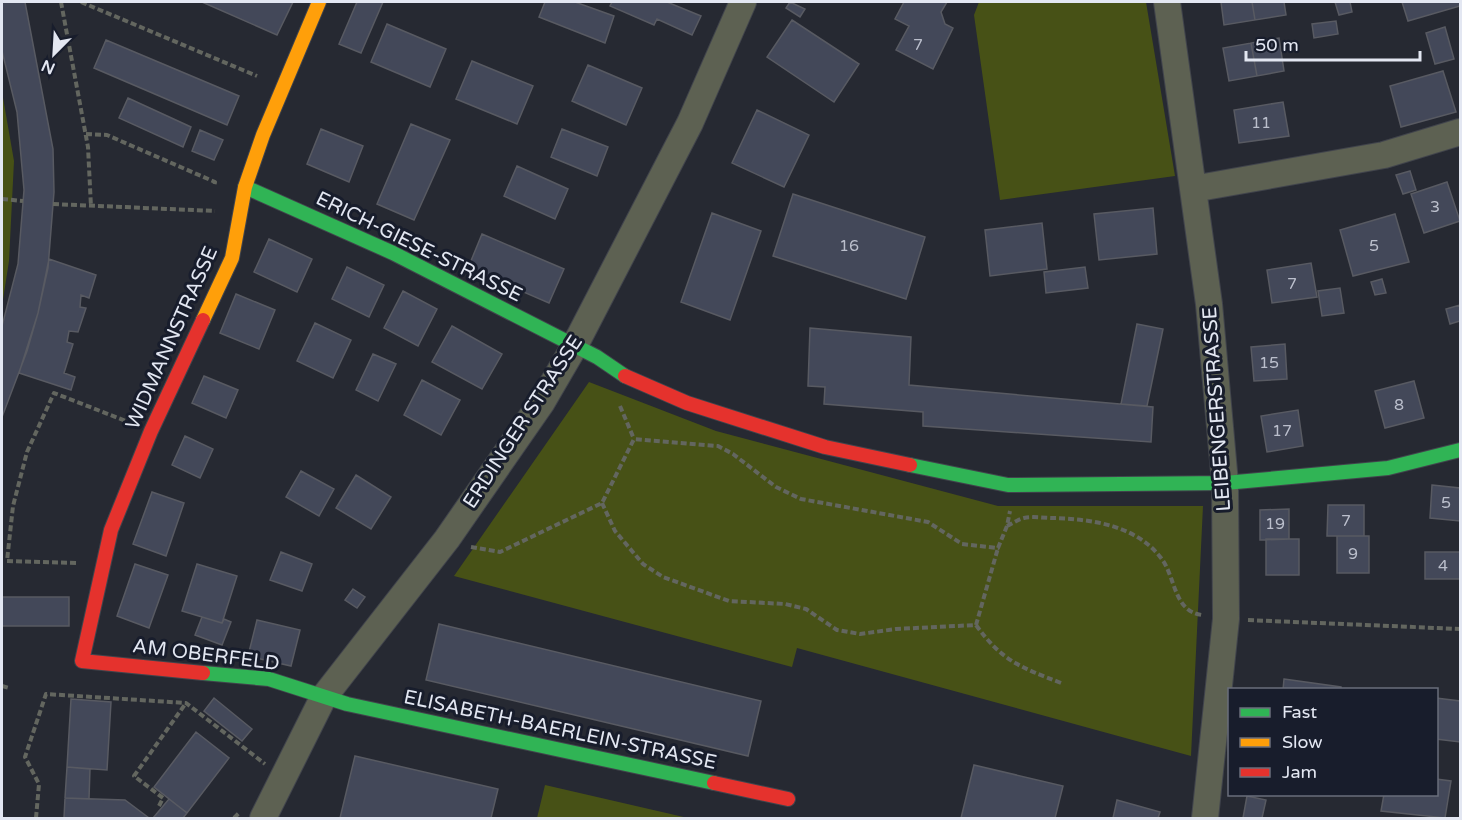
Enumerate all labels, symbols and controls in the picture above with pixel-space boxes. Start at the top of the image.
north arrow [24,24,84,84]
scale bar [1246,24,1420,62]
text: 50 m [1255,34,1299,56]
house number: 7 [913,35,923,55]
text: N [38,55,58,79]
house number: 11 [1251,113,1271,133]
street label: ERICH-GIESE-STRASSE [312,187,526,307]
house number: 3 [1430,197,1440,217]
house number: 16 [839,236,859,256]
house number: 5 [1369,236,1379,256]
street label: WIDMANNSTRASSE [121,243,223,433]
house number: 7 [1287,274,1297,294]
street label: LEIBENGERSTRASSE [1198,306,1236,512]
street label: ERDINGER STRASSE [458,331,588,513]
house number: 15 [1259,353,1279,373]
house number: 8 [1394,395,1404,415]
house number: 17 [1272,421,1292,441]
house number: 5 [1441,493,1451,513]
house number: 7 [1341,511,1351,531]
house number: 19 [1265,514,1285,534]
house number: 9 [1348,544,1358,564]
house number: 4 [1438,556,1448,576]
street label: AM OBERFELD [131,634,281,676]
street label: ELISABETH-BAERLEIN-STRASSE [401,685,719,775]
legend [1228,688,1438,796]
text: Fast [1282,701,1317,723]
text: Slow [1282,731,1323,753]
text: Jam [1282,761,1317,783]

